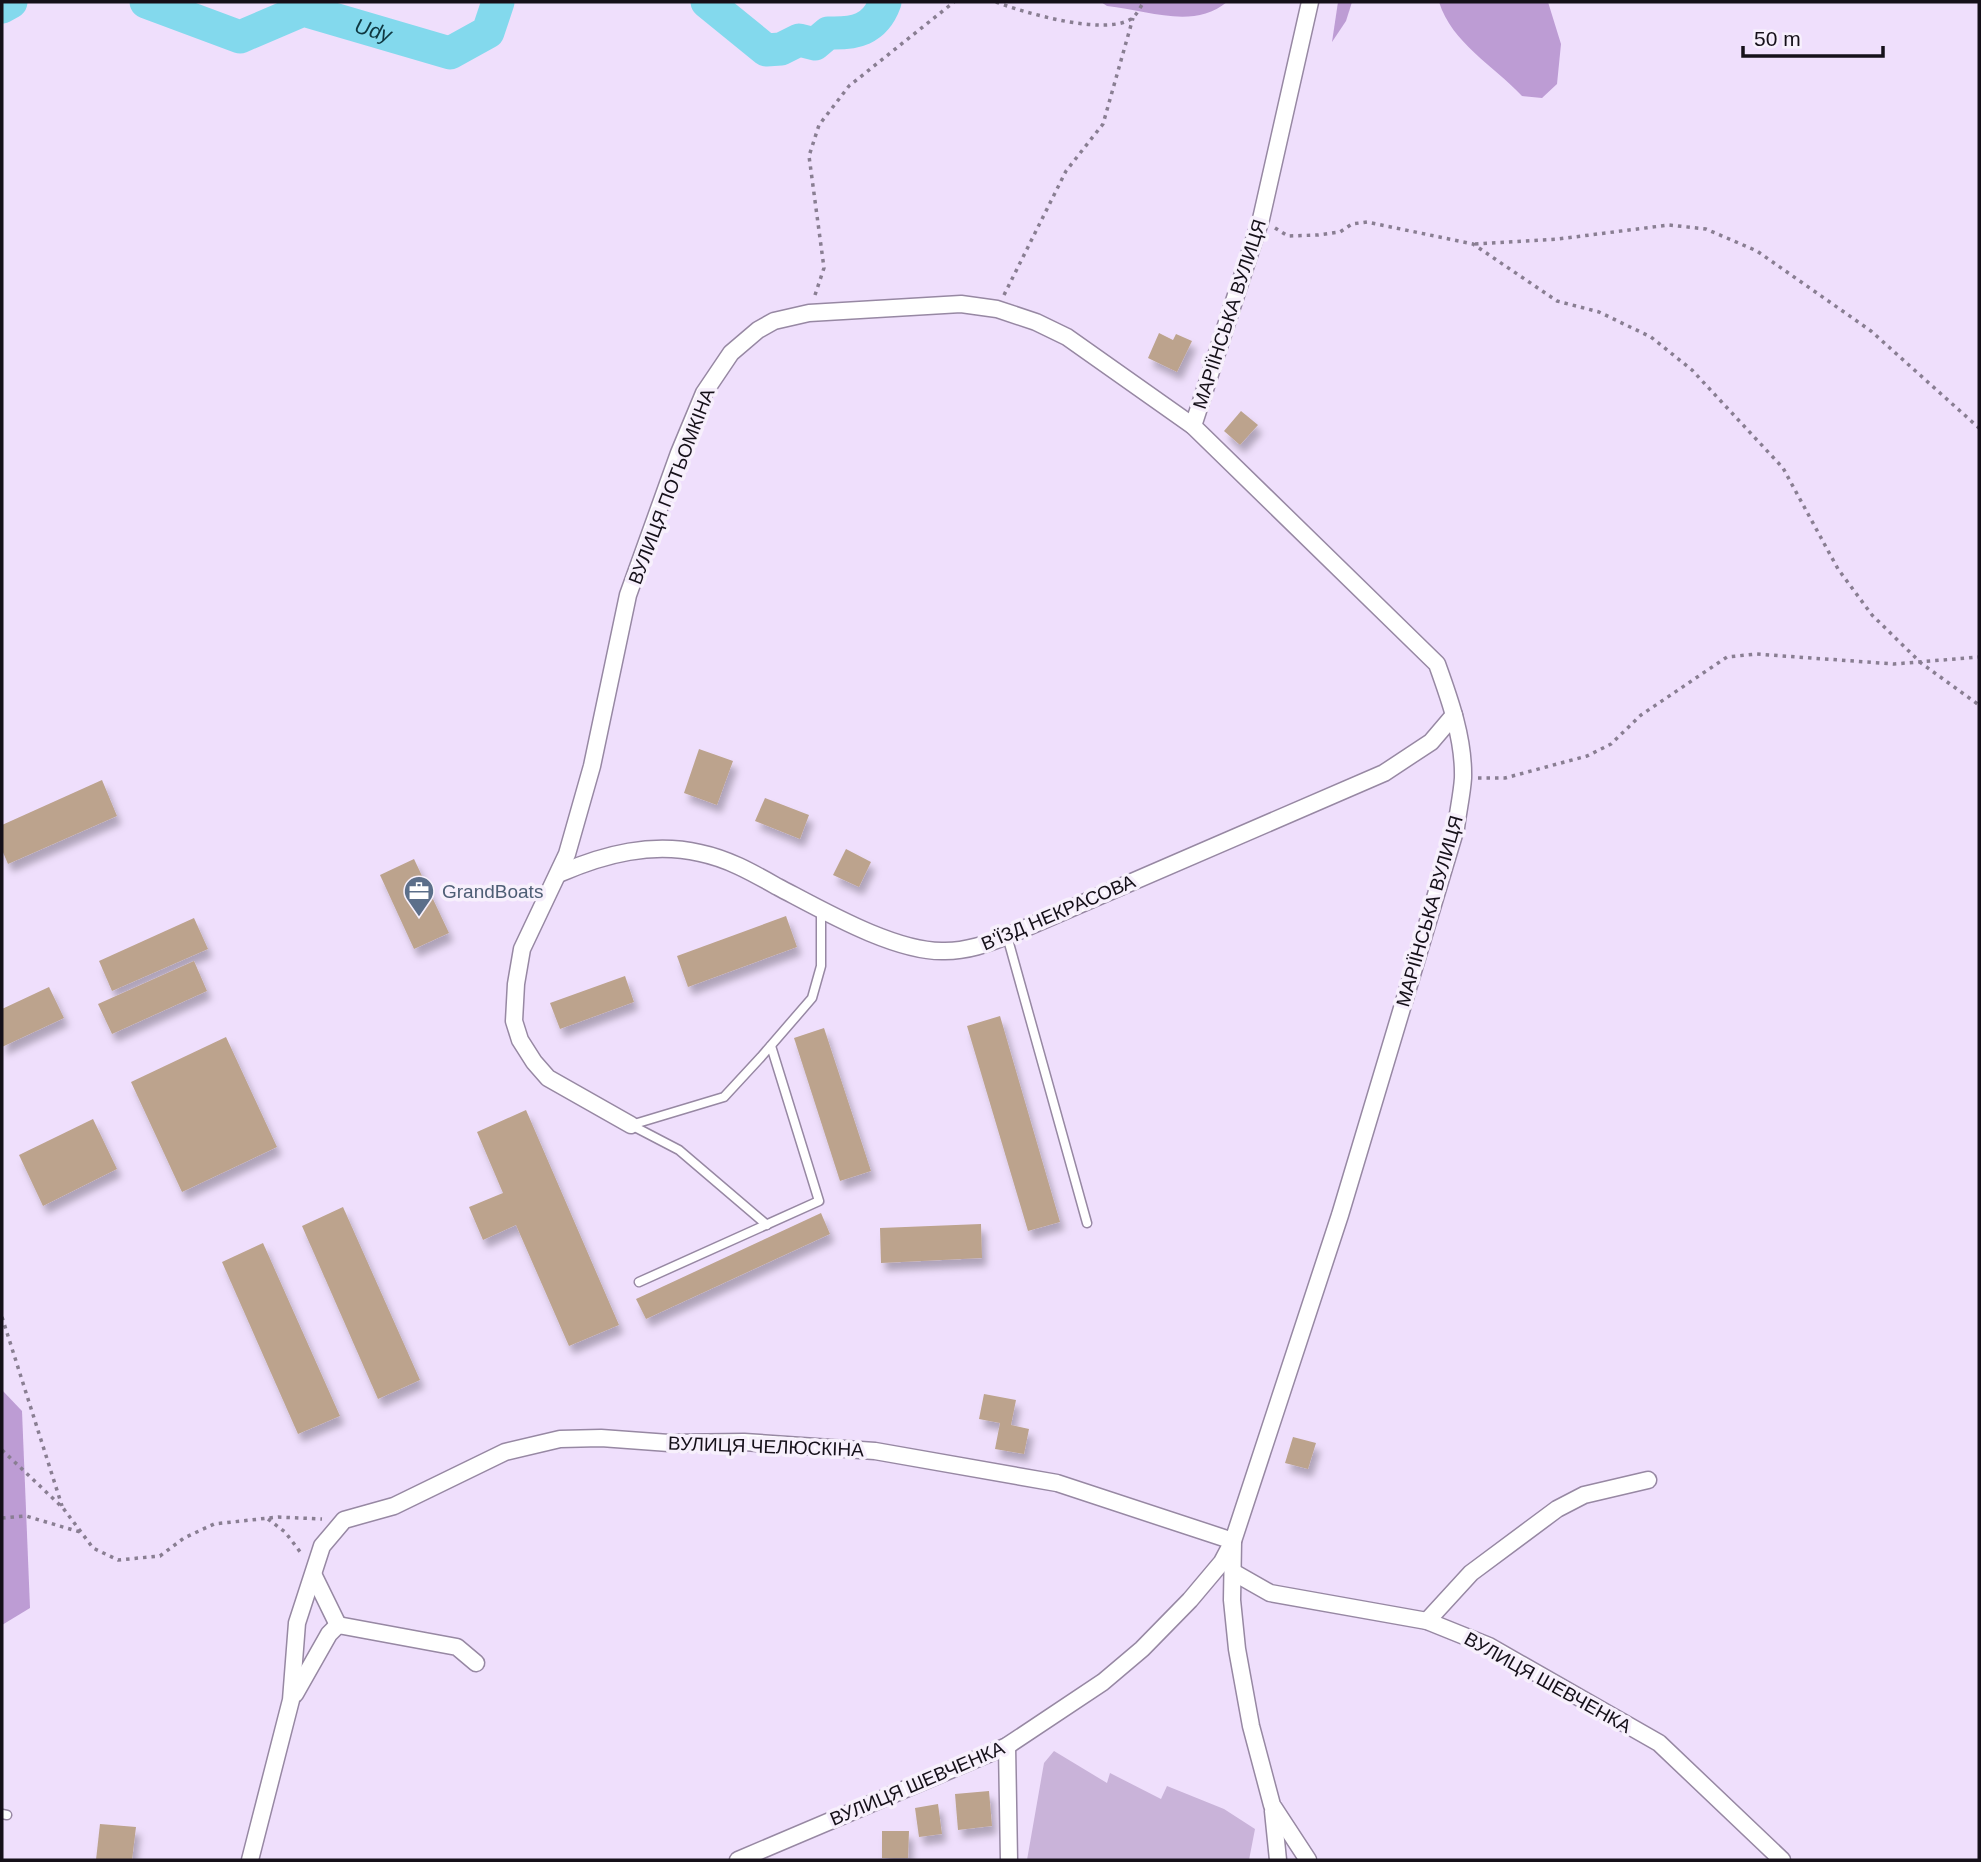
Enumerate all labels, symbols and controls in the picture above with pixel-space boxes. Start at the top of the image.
water label: Udy [352,14,396,47]
scale bar [1743,14,1883,58]
text: 50 m [1754,27,1801,50]
street label: МАРІЇНСЬКА ВУЛИЦЯ [1189,217,1270,412]
street label: ВУЛИЦЯ ПОТЬОМКІНА [624,385,719,587]
street label: МАРІЇНСЬКА ВУЛИЦЯ [1392,813,1467,1009]
street label: В'ЇЗД НЕКРАСОВА [978,870,1139,954]
office icon: GrandBoats [402,874,436,918]
place label: GrandBoats [442,881,543,902]
street label: ВУЛИЦЯ ЧЕЛЮСКІНА [668,1433,865,1460]
street label: ВУЛИЦЯ ШЕВЧЕНКА [1461,1628,1635,1737]
street label: ВУЛИЦЯ ШЕВЧЕНКА [827,1737,1008,1830]

